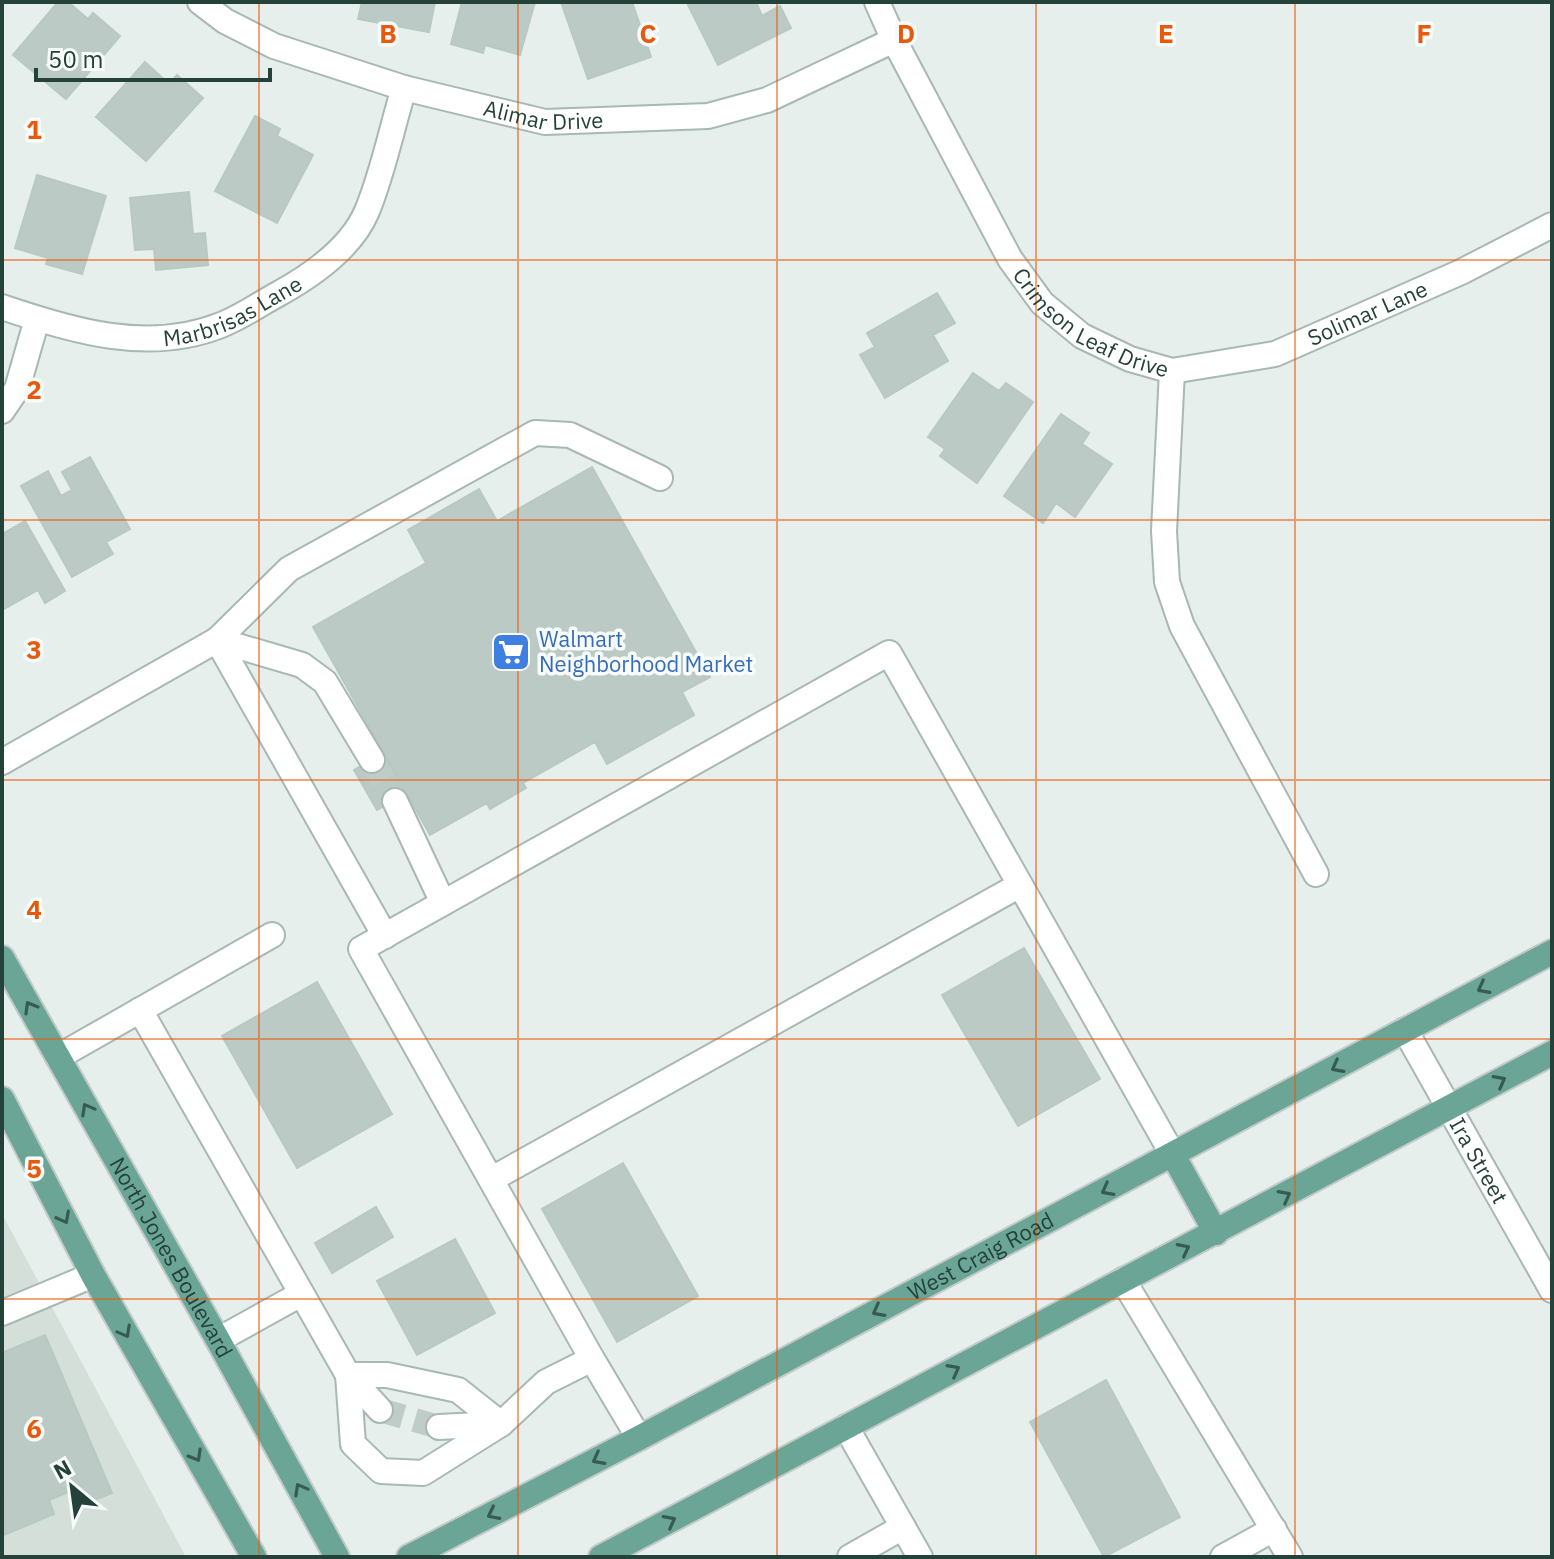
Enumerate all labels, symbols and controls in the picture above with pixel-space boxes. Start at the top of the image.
text: B [379,16,397,50]
text: C [640,16,657,50]
text: D [897,16,915,50]
text: E [1158,16,1174,50]
text: F [1416,16,1432,50]
scale bar [36,32,270,82]
text: 50 m [48,43,103,75]
street label: Alimar Drive [481,93,604,136]
text: 1 [26,112,42,146]
street label: Crimson Leaf Drive [1007,261,1172,383]
street label: Marbrisas Lane [161,269,307,352]
street label: Solimar Lane [1303,274,1432,352]
text: 2 [26,372,42,406]
place label: Walmart Neighborhood Market [539,624,753,678]
supermarket icon: Walmart Neighborhood Market [490,631,532,673]
text: 3 [26,632,42,666]
text: 4 [26,892,42,926]
one-way arrow [1477,979,1491,994]
one-way arrow [24,1002,40,1016]
one-way arrow [1330,1057,1345,1072]
one-way arrow [1492,1075,1507,1090]
one-way arrow [81,1103,97,1117]
street label: Ira Street [1443,1112,1515,1208]
text: 5 [26,1151,42,1185]
street label: North Jones Boulevard [104,1152,240,1363]
one-way arrow [1101,1180,1116,1195]
one-way arrow [1276,1190,1291,1206]
street label: West Craig Road [902,1205,1058,1306]
one-way arrow [54,1210,69,1225]
one-way arrow [1176,1243,1191,1259]
one-way arrow [871,1302,886,1317]
one-way arrow [115,1323,131,1337]
one-way arrow [946,1364,961,1379]
text: 6 [26,1411,42,1445]
north arrow [32,1447,112,1527]
one-way arrow [186,1447,202,1462]
one-way arrow [592,1450,607,1465]
text: N [48,1453,76,1486]
one-way arrow [294,1483,310,1497]
one-way arrow [486,1504,501,1519]
one-way arrow [662,1515,676,1530]

